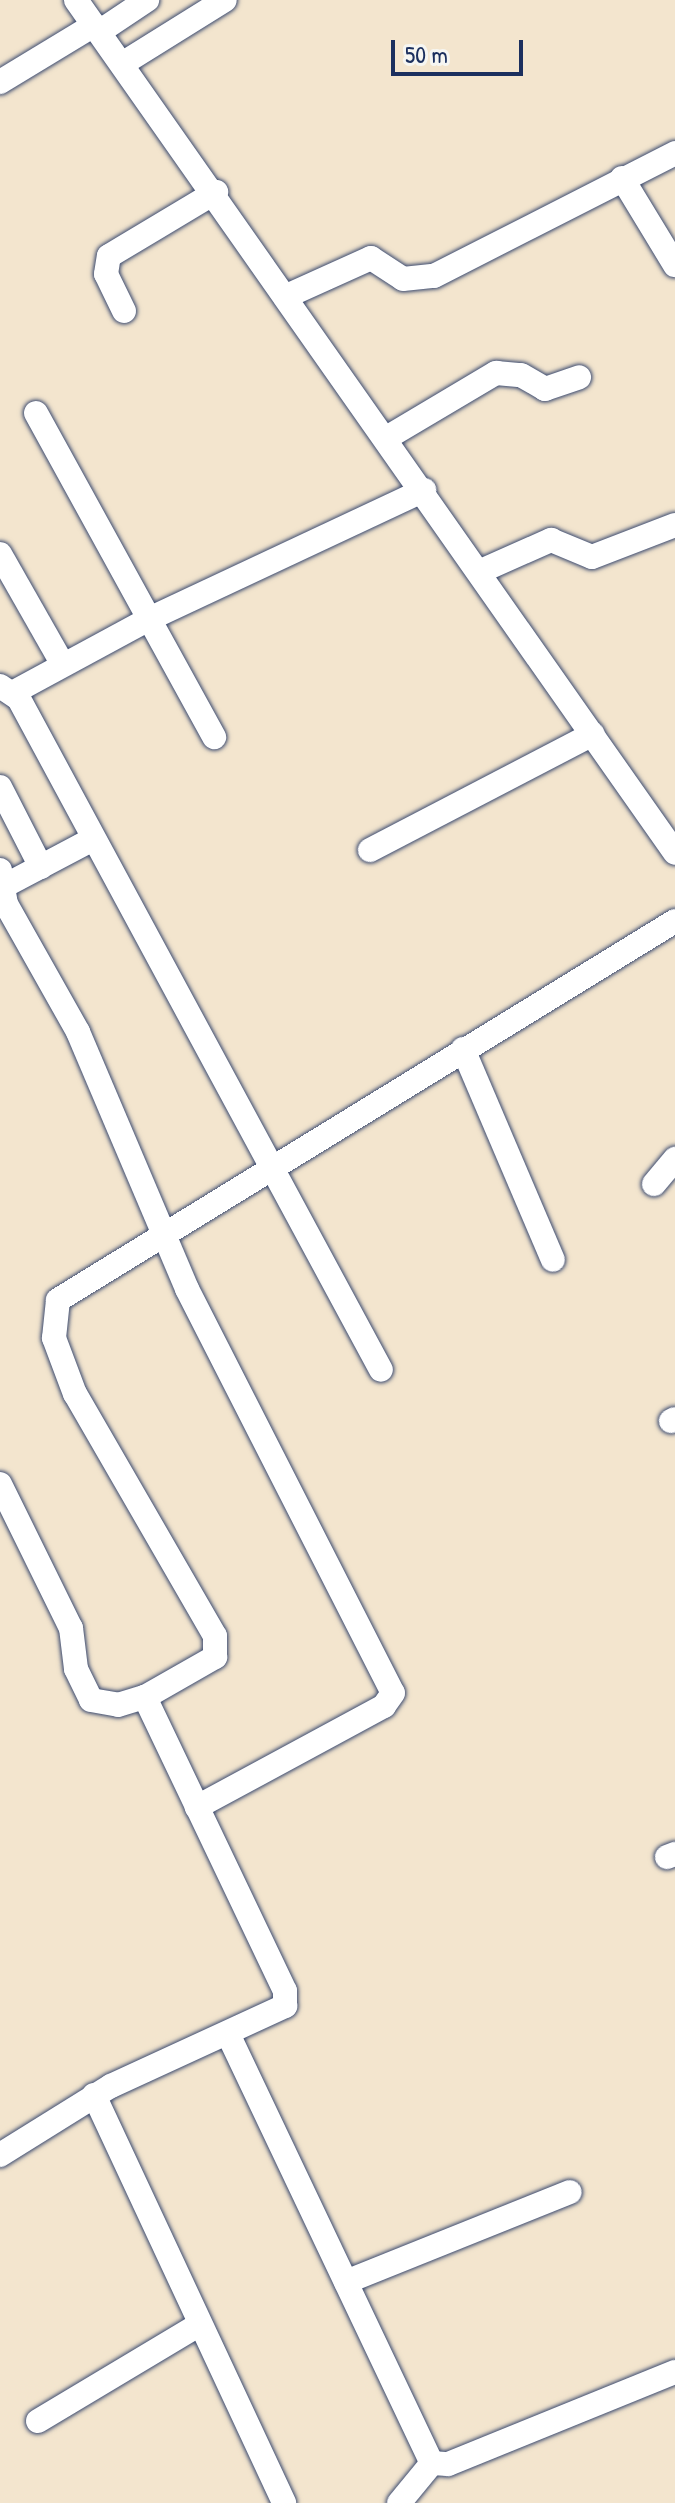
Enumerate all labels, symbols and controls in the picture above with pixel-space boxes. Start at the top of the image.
scale bar [395,24,527,74]
text: 50 m [405,38,448,70]

